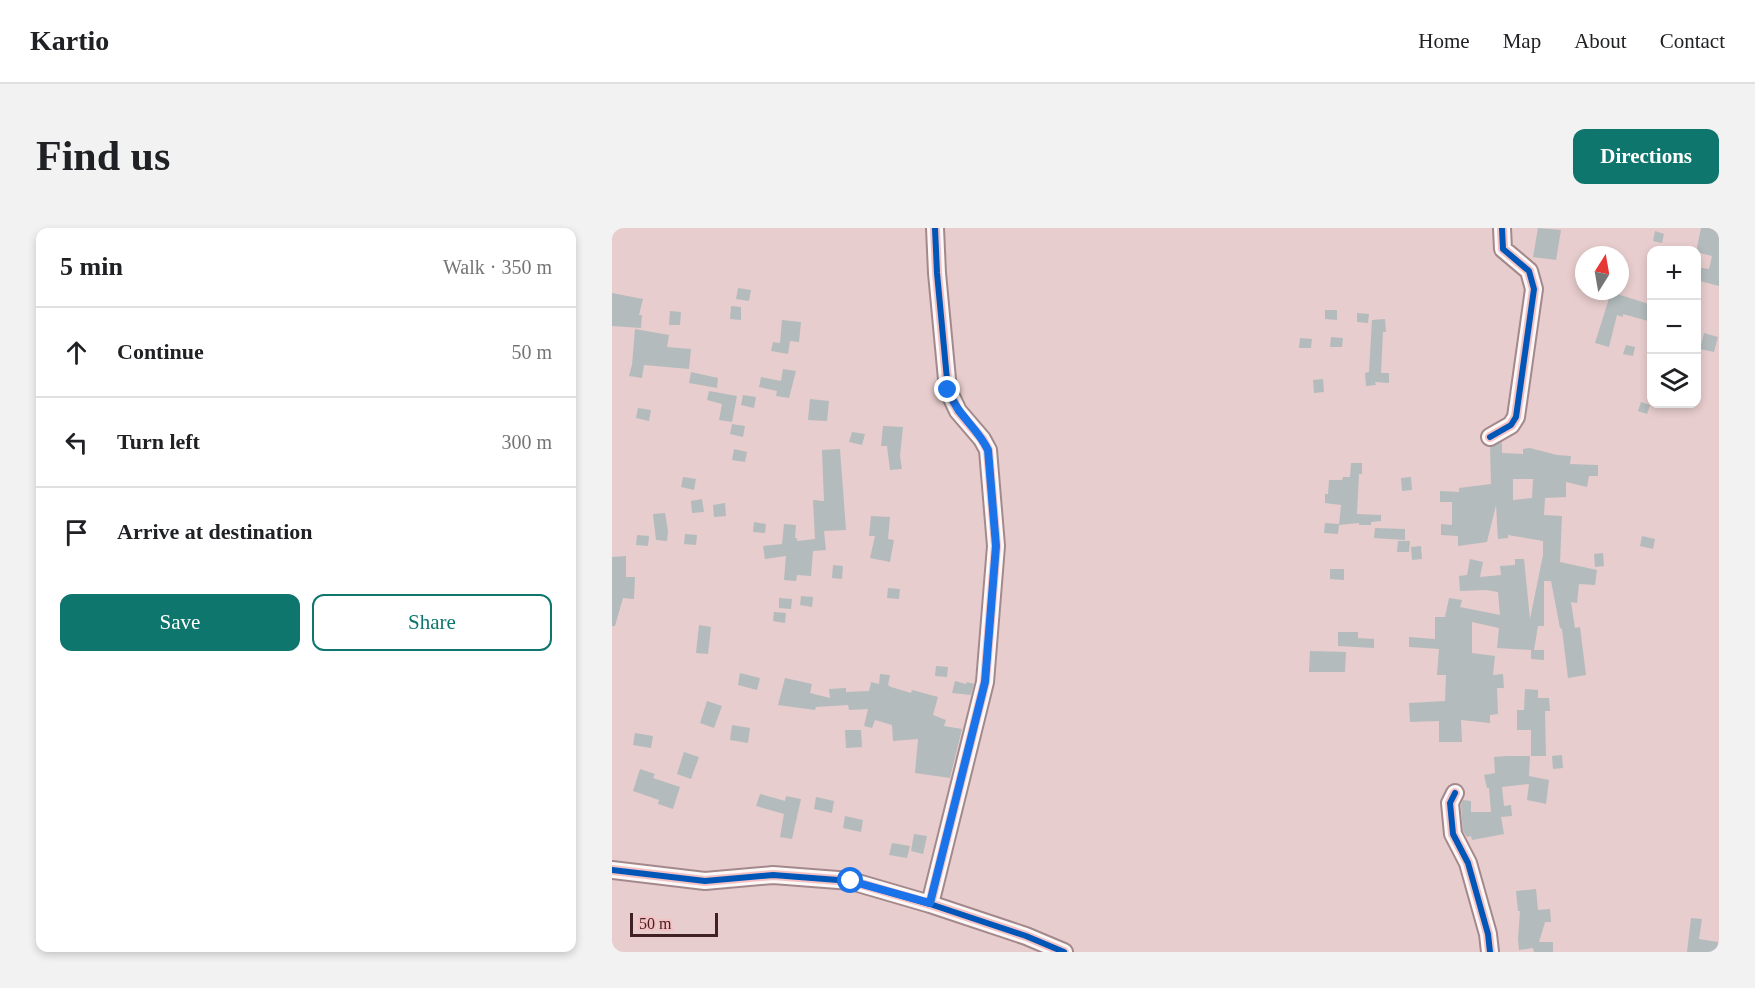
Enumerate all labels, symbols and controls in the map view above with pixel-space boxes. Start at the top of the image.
text: Kartio [30,25,109,56]
text: Home [1418,29,1470,53]
text: Map [1503,29,1541,53]
text: About [1574,29,1627,53]
text: Contact [1660,29,1725,53]
button: Directions [1573,129,1719,184]
text: Find us [36,133,170,179]
north arrow [1575,246,1629,300]
map controls [1647,246,1701,408]
button: + [1647,246,1701,300]
text: 5 min [60,252,123,281]
text: Walk · 350 m [443,256,552,278]
button: − [1647,300,1701,354]
icon: ahead [60,336,93,369]
text: Continue [117,339,204,364]
text: 50 m [511,341,552,363]
button: layers [1647,354,1701,408]
route end [934,376,960,402]
icon: left [60,426,93,459]
text: Turn left [117,429,200,454]
text: 300 m [501,431,552,453]
icon: arrive [60,516,93,549]
text: Arrive at destination [117,519,313,544]
button: Save [60,594,300,651]
button: Share [312,594,552,651]
route start [837,867,863,893]
scale bar [630,910,718,938]
text: 50 m [639,915,671,932]

